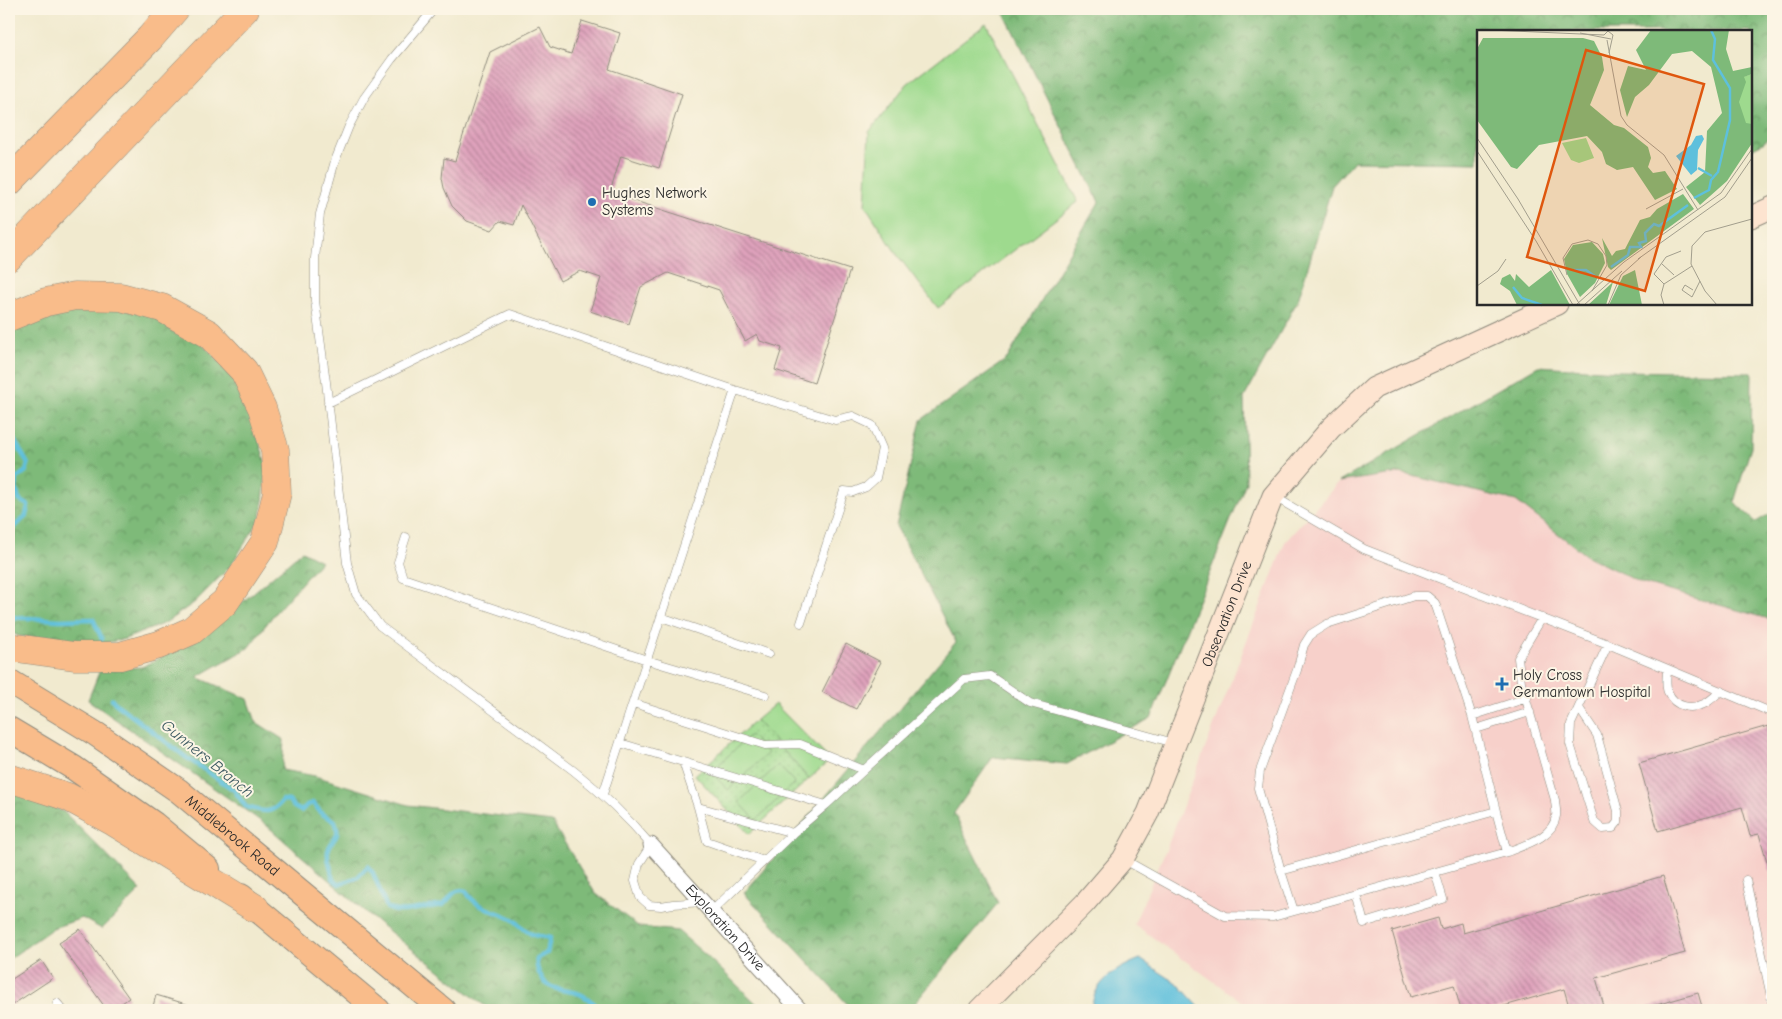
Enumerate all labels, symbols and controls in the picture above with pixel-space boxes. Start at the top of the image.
inset map [1477,30,1752,305]
place label: Hughes Network Systems [602,184,708,219]
marker: Hughes Network Systems [586,196,598,208]
street label: Observation Drive [1197,558,1256,670]
place label: Holy Cross Germantown Hospital [1513,666,1651,701]
marker: Holy Cross Germantown Hospital [1495,677,1509,691]
water label: Gunners Branch [158,716,257,801]
street label: Middlebrook Road [182,791,283,880]
street label: Exploration Drive [682,881,769,975]

